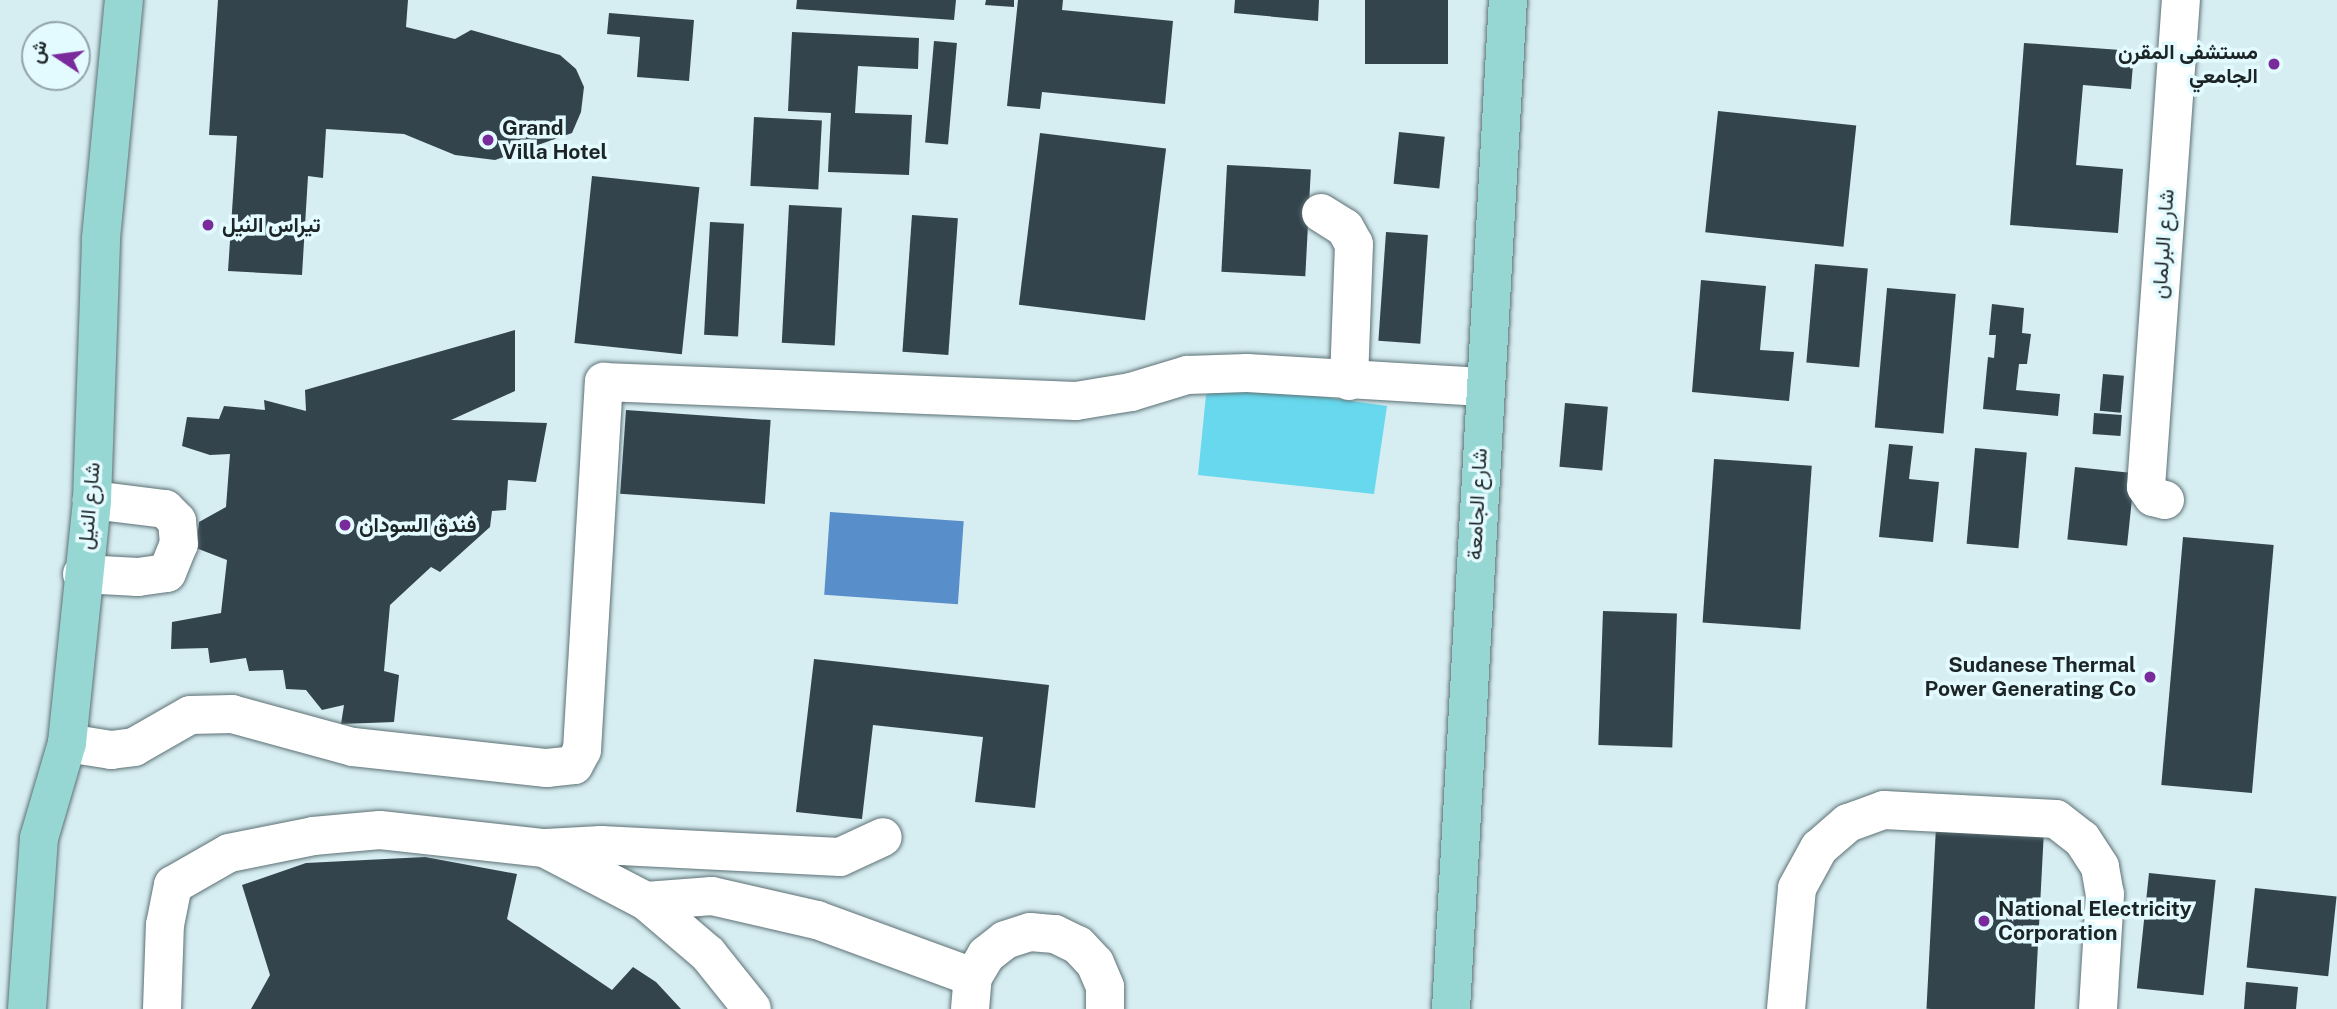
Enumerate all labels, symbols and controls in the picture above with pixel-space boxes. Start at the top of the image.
north arrow [21,21,91,91]
text: ش [24,38,51,65]
place label: مستشفى المقرن الجامعي [2118,39,2258,89]
marker: مستشفى المقرن الجامعي [2264,54,2284,74]
place label: Grand Villa Hotel [502,115,608,165]
marker: Grand Villa Hotel [480,132,496,148]
street label: شارع البرلمان [2147,188,2179,300]
place label: تيراس النيل [222,212,321,238]
marker: تيراس النيل [200,217,216,233]
street label: شارع الجامعة [1461,447,1493,561]
street label: شارع النيل [73,461,105,551]
place label: فندق السودان [359,512,476,538]
marker: فندق السودان [337,517,353,533]
place label: Sudanese Thermal Power Generating Co [1925,652,2136,702]
marker: Sudanese Thermal Power Generating Co [2142,669,2158,685]
place label: National Electricity Corporation [1998,896,2192,946]
marker: National Electricity Corporation [1976,913,1992,929]

